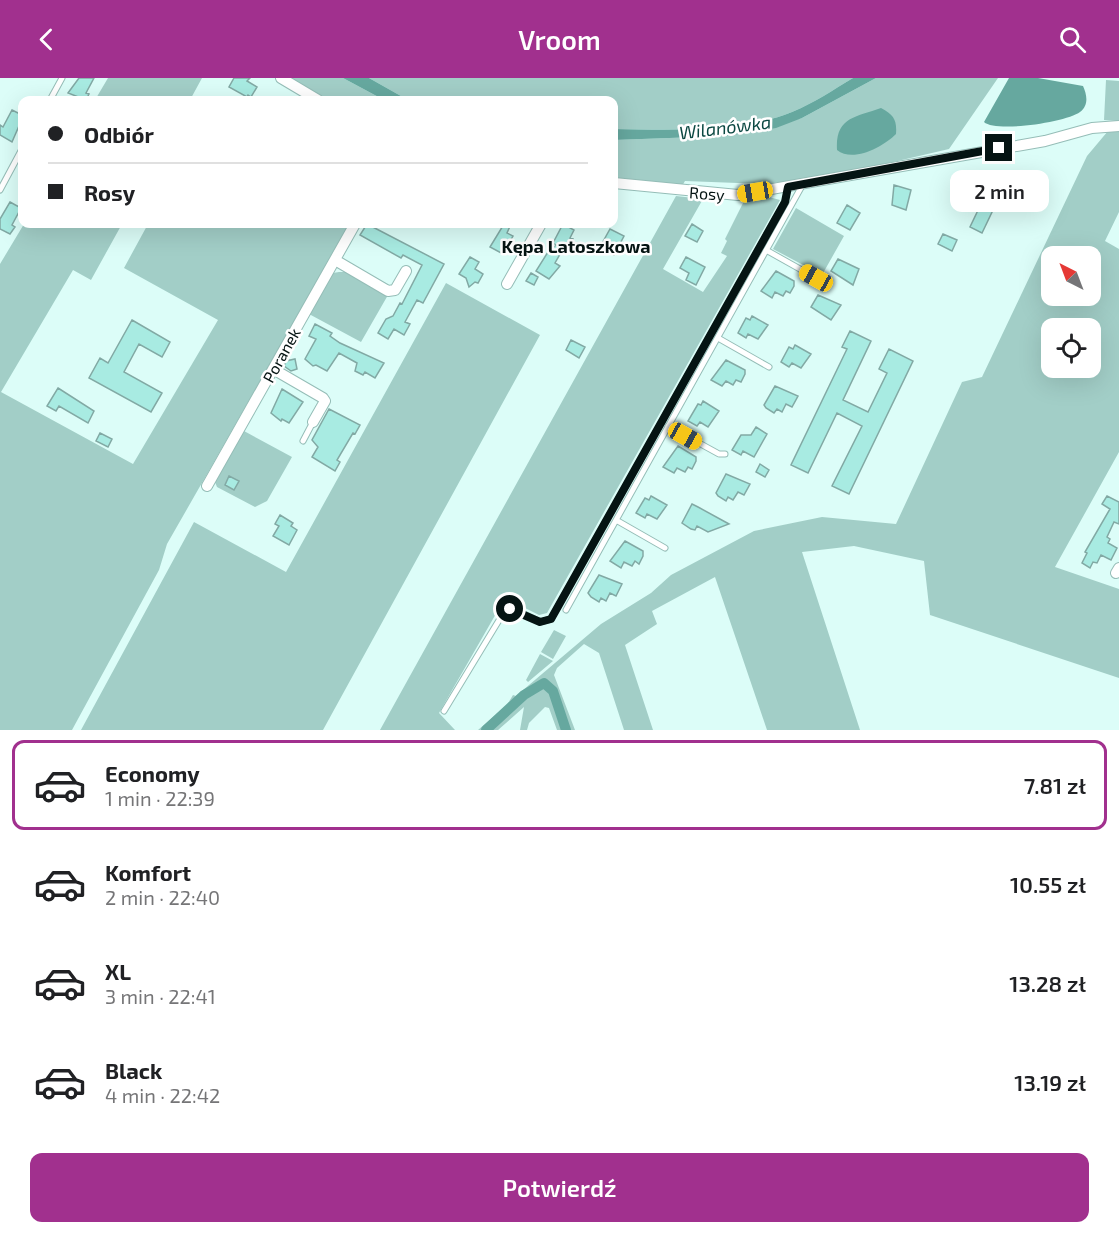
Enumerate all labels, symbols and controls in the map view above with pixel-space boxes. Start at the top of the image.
icon: back [30,23,63,56]
text: Vroom [518,23,601,55]
icon: search [1056,23,1089,56]
water label: Wilanówka [678,110,772,144]
text: Odbiór [84,121,154,147]
route end [985,134,1012,161]
callout: 2 min [950,169,1048,211]
text: Rosy [84,179,135,205]
text: 2 min [974,179,1025,203]
car [736,180,774,204]
street label: Rosy [689,182,726,204]
district label: Kępa Latoszkowa [502,235,650,257]
north arrow [1041,246,1101,306]
map controls [1041,246,1101,378]
car [796,261,836,295]
button: locate [1041,318,1101,378]
street label: Poranek [258,324,304,386]
car [665,419,705,453]
route start [496,595,523,622]
icon: car [33,758,87,812]
text: Economy [105,760,200,786]
text: 7.81 zł [1024,772,1086,798]
text: 1 min · 22:39 [105,786,215,810]
icon: car [33,857,87,911]
text: Komfort [105,859,191,885]
text: 10.55 zł [1010,871,1086,897]
text: 2 min · 22:40 [105,885,220,909]
icon: car [33,956,87,1010]
text: XL [105,958,131,984]
text: 13.28 zł [1009,970,1086,996]
text: 3 min · 22:41 [105,984,216,1008]
icon: car [33,1055,87,1109]
text: Black [105,1057,162,1083]
text: 13.19 zł [1014,1069,1086,1095]
text: 4 min · 22:42 [105,1083,220,1107]
button: Potwierdź [30,1153,1089,1222]

